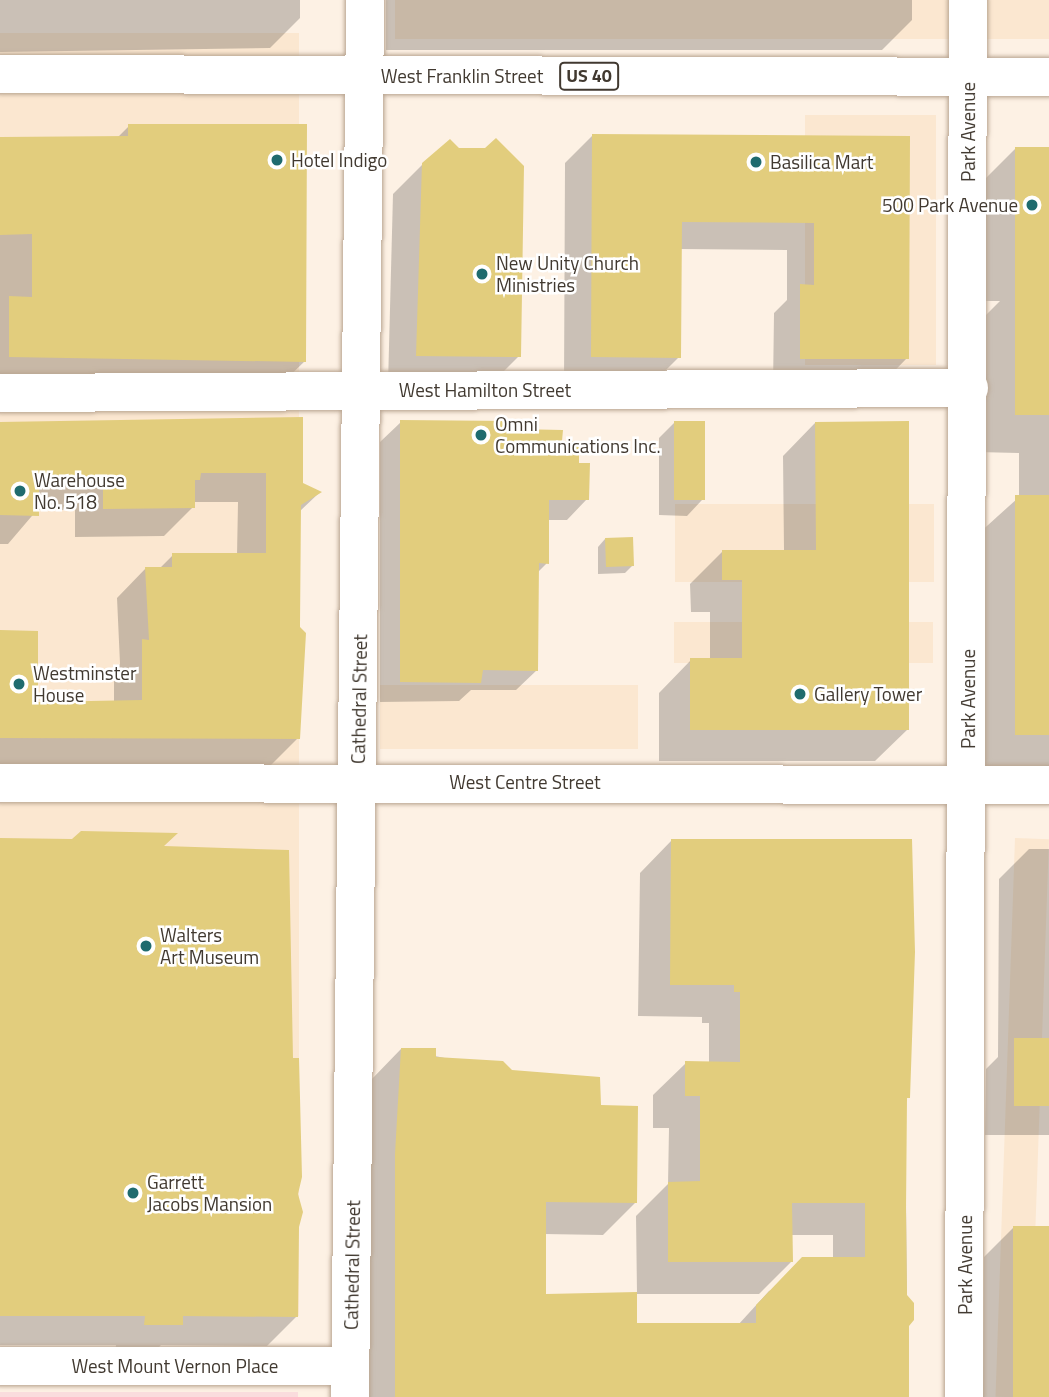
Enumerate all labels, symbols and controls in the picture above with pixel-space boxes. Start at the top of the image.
road number: US 40 [558,62,620,90]
street label: West Franklin Street [381,65,543,87]
street label: Park Avenue [957,82,979,182]
place label: Hotel Indigo [291,149,387,171]
place label: Basilica Mart [770,151,873,173]
marker: Hotel Indigo [269,152,285,168]
marker: Basilica Mart [748,154,764,170]
place label: 500 Park Avenue [882,194,1018,216]
marker: 500 Park Avenue [1024,197,1040,213]
place label: New Unity Church Ministries [496,252,639,296]
marker: New Unity Church Ministries [474,266,490,282]
street label: West Hamilton Street [399,379,571,401]
place label: Omni Communications Inc. [495,413,661,457]
marker: Omni Communications Inc. [473,427,489,443]
place label: Warehouse No. 518 [34,469,125,513]
marker: Warehouse No. 518 [12,483,28,499]
street label: Cathedral Street [346,634,372,764]
street label: Park Avenue [957,649,979,749]
place label: Westminster House [33,662,136,706]
marker: Westminster House [11,676,27,692]
place label: Gallery Tower [814,683,922,705]
marker: Gallery Tower [792,686,808,702]
street label: West Centre Street [449,771,601,793]
place label: Walters Art Museum [160,924,259,968]
marker: Walters Art Museum [138,938,154,954]
place label: Garrett Jacobs Mansion [147,1171,272,1215]
marker: Garrett Jacobs Mansion [125,1185,141,1201]
street label: Cathedral Street [339,1200,365,1330]
street label: Park Avenue [954,1215,976,1315]
street label: West Mount Vernon Place [72,1355,278,1377]

